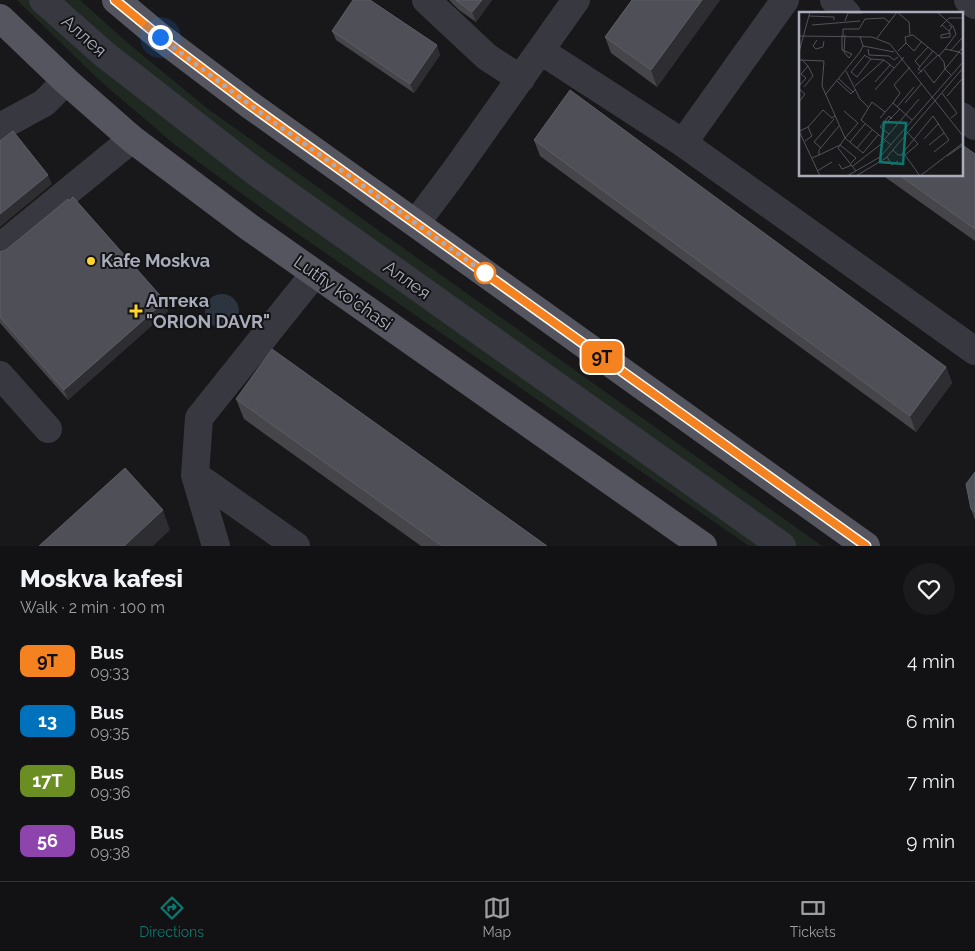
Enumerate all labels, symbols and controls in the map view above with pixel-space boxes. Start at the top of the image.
street label: Аллея [58,10,111,61]
inset map [799,12,962,176]
your location [148,25,173,50]
place label: Kafe Moskva [101,250,210,271]
street label: Lutfiy ko'chasi [290,251,397,334]
marker: Kafe Moskva [85,255,97,267]
street label: Аллея [380,256,435,303]
unlabelled marker [474,262,496,284]
place label: Аптека "ORION DAVR" [146,290,270,332]
marker: Аптека "ORION DAVR" [130,305,142,317]
line badge: 9Т [580,341,624,373]
text: 9Т [592,346,612,367]
button: heart [903,563,955,615]
text: Moskva kafesi [20,564,183,593]
text: Walk · 2 min · 100 m [20,598,165,617]
text: Bus [90,641,124,663]
text: 9Т [37,650,58,671]
text: 4 min [907,650,955,672]
text: 09:33 [90,663,129,682]
text: Bus [90,701,124,723]
text: 13 [38,710,57,731]
text: 6 min [906,710,955,732]
text: 09:35 [90,723,129,742]
text: Bus [90,761,124,783]
text: 17T [32,770,63,791]
text: 7 min [907,770,955,792]
text: 09:36 [90,783,130,802]
text: Bus [90,821,124,843]
text: 56 [37,830,58,851]
text: 9 min [906,830,955,852]
text: 09:38 [90,843,130,862]
tab: Directions [139,894,204,940]
tab: Map [483,894,511,940]
tab: Tickets [790,894,836,940]

